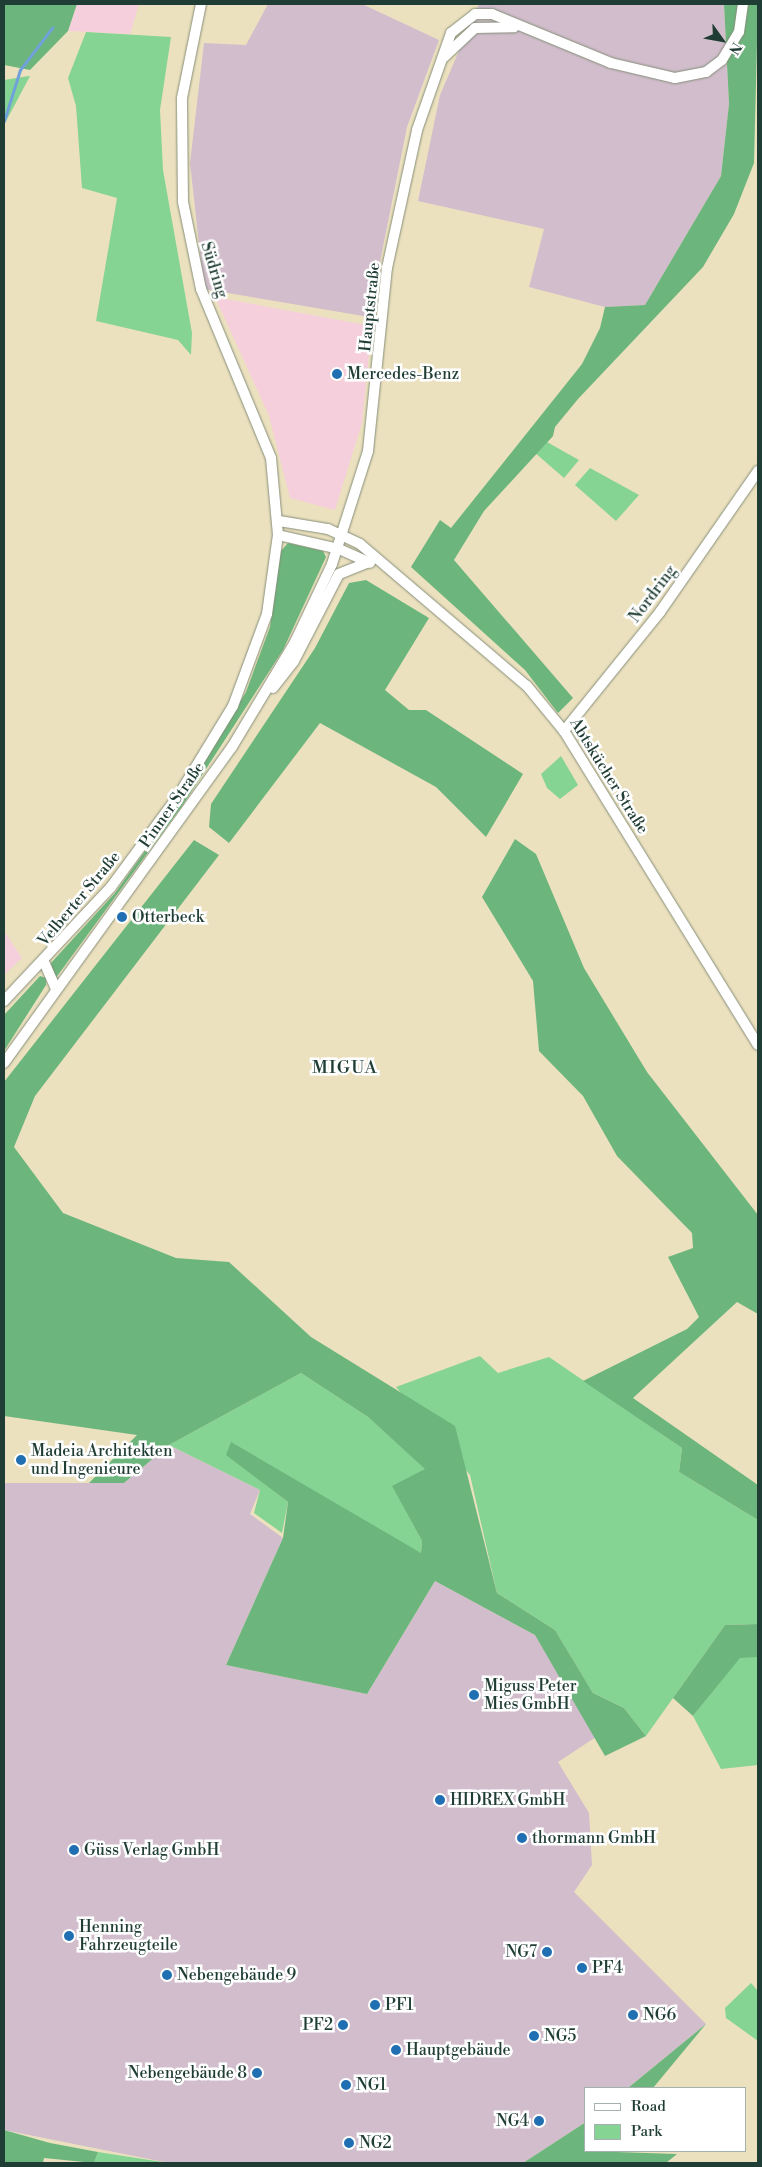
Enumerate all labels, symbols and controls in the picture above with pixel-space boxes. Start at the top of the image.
north arrow [697,15,747,65]
text: N [724,38,745,57]
street label: Südring [196,240,232,300]
street label: Hauptstraße [356,261,384,353]
place label: Mercedes-Benz [347,364,459,384]
marker: Mercedes-Benz [331,368,343,380]
street label: Nordring [625,562,681,626]
street label: Abtskücher Straße [566,714,652,838]
street label: Pinner Straße [135,758,209,852]
street label: Velberter Straße [34,848,124,950]
place label: Otterbeck [132,907,204,927]
marker: Otterbeck [116,911,128,923]
district label: MIGUA [311,1057,379,1079]
place label: Madeia Architekten und Ingenieure [31,1441,172,1479]
marker: Madeia Architekten und Ingenieure [15,1454,27,1466]
place label: Miguss Peter Mies GmbH [484,1676,577,1714]
marker: Miguss Peter Mies GmbH [468,1689,480,1701]
place label: HIDREX GmbH [450,1790,565,1810]
marker: HIDREX GmbH [434,1794,446,1806]
place label: thormann GmbH [532,1828,656,1848]
marker: thormann GmbH [516,1832,528,1844]
place label: Güss Verlag GmbH [84,1840,219,1860]
marker: Güss Verlag GmbH [68,1844,80,1856]
place label: Henning Fahrzeugteile [79,1917,178,1955]
marker: Henning Fahrzeugteile [63,1930,75,1942]
place label: NG7 [505,1942,537,1962]
marker: NG7 [541,1946,553,1958]
place label: PF4 [592,1958,623,1978]
marker: PF4 [576,1962,588,1974]
place label: Nebengebäude 9 [177,1965,296,1985]
marker: Nebengebäude 9 [161,1969,173,1981]
place label: PF1 [385,1995,413,2015]
marker: PF1 [369,1999,381,2011]
place label: NG6 [643,2005,676,2025]
marker: NG6 [627,2009,639,2021]
place label: PF2 [302,2015,333,2035]
marker: PF2 [337,2019,349,2031]
place label: NG5 [544,2026,576,2046]
marker: NG5 [528,2030,540,2042]
place label: Hauptgebäude [406,2040,511,2060]
marker: Hauptgebäude [390,2044,402,2056]
place label: Nebengebäude 8 [128,2063,247,2083]
marker: Nebengebäude 8 [251,2067,263,2079]
place label: NG1 [356,2075,386,2095]
marker: NG1 [340,2079,352,2091]
legend [584,2087,747,2152]
text: Road [631,2097,666,2116]
place label: NG4 [496,2111,529,2131]
marker: NG4 [533,2115,545,2127]
text: Park [631,2122,662,2141]
place label: NG2 [359,2133,392,2153]
marker: NG2 [343,2137,355,2149]

